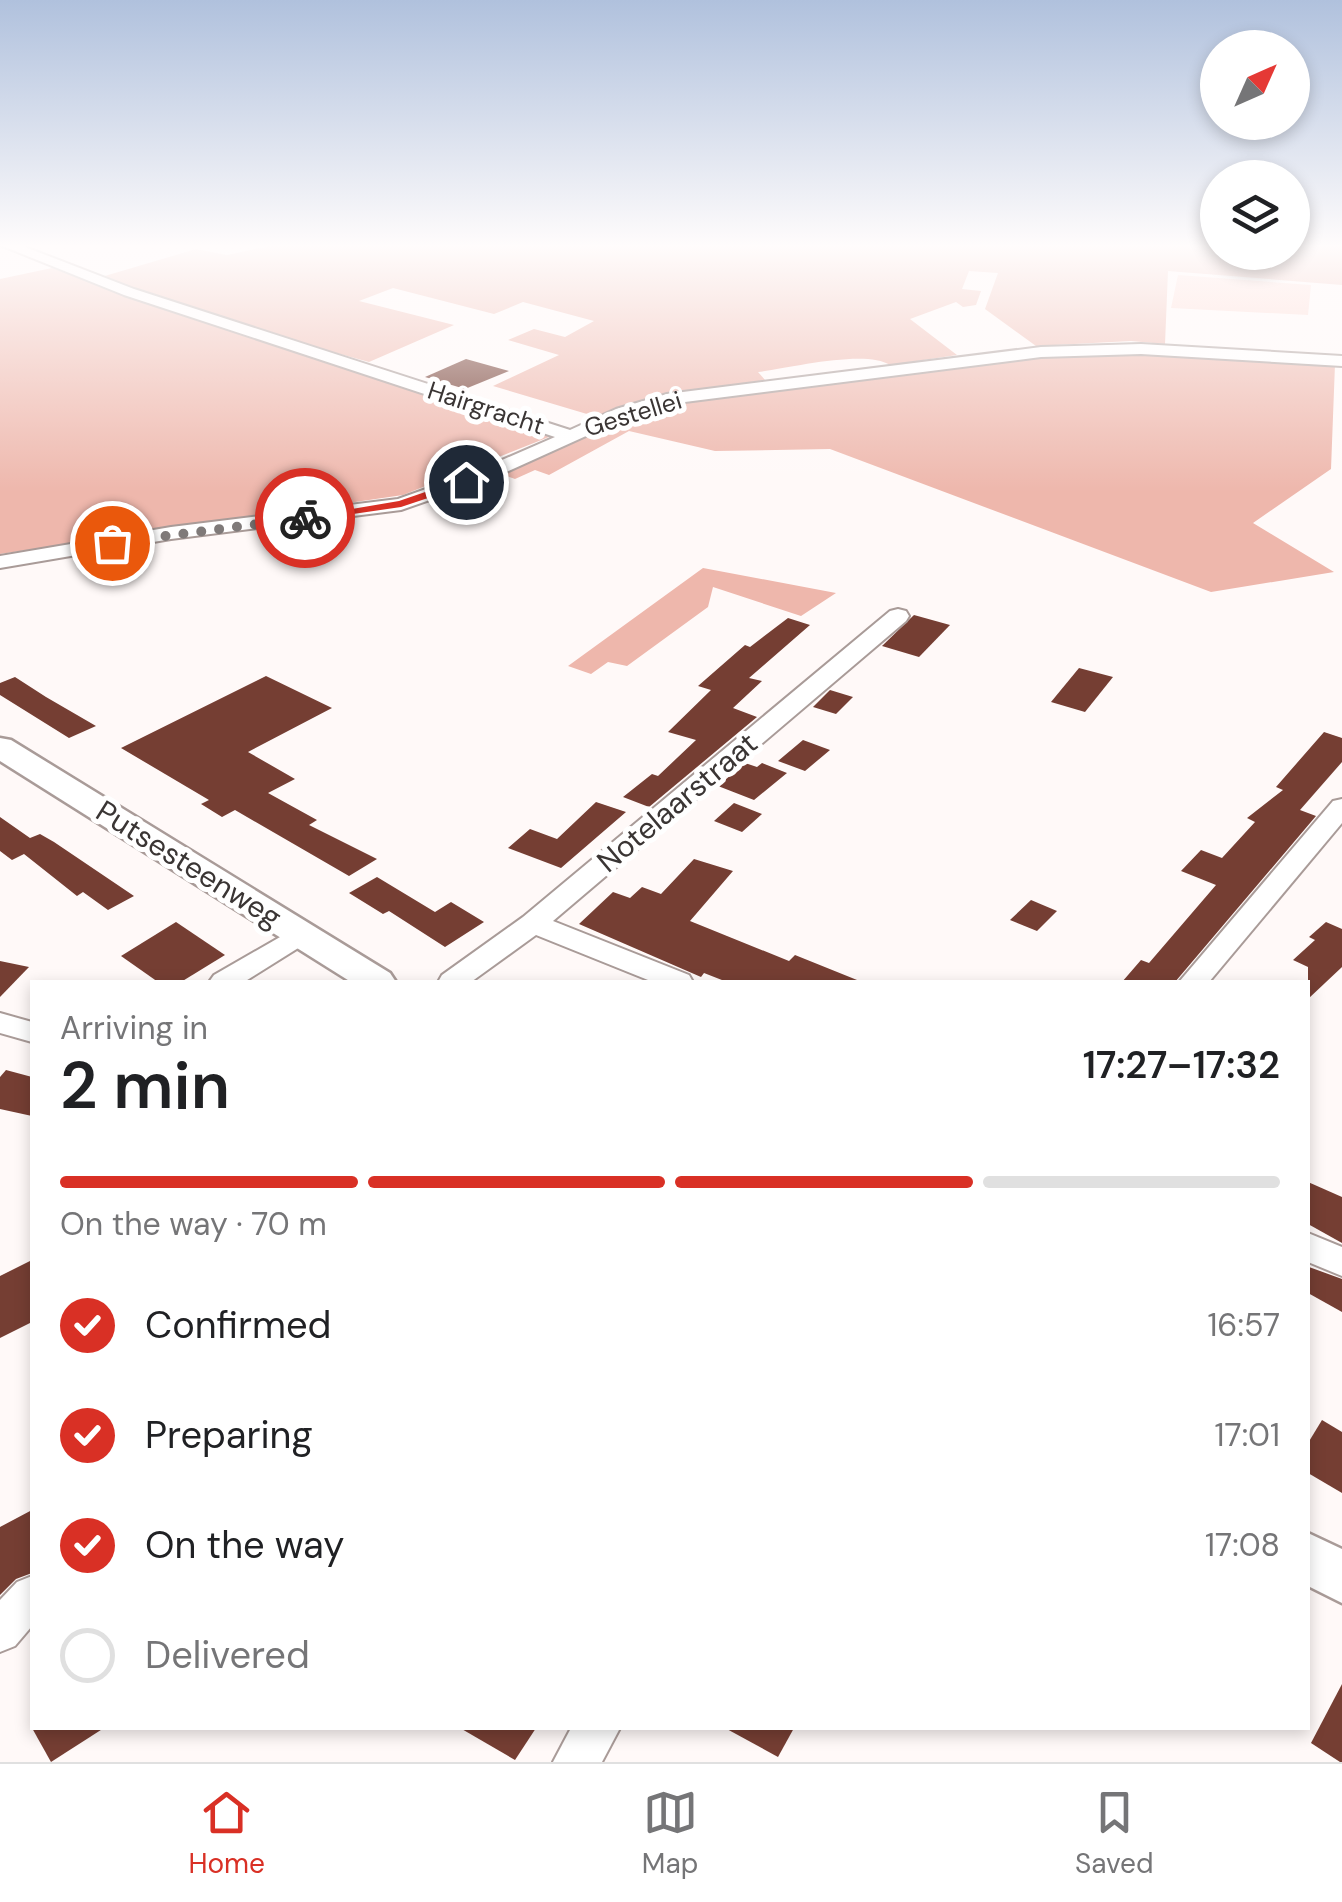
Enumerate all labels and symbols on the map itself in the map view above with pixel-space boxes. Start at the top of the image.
north arrow [1200,30,1310,140]
street label: Hairgracht [423,374,549,442]
street label: Gestellei [580,384,686,444]
pin [424,440,509,525]
courier [255,468,355,568]
pin [70,501,155,586]
street label: Notelaarstraat [589,723,765,881]
street label: Putsesteenweg [89,791,289,937]

